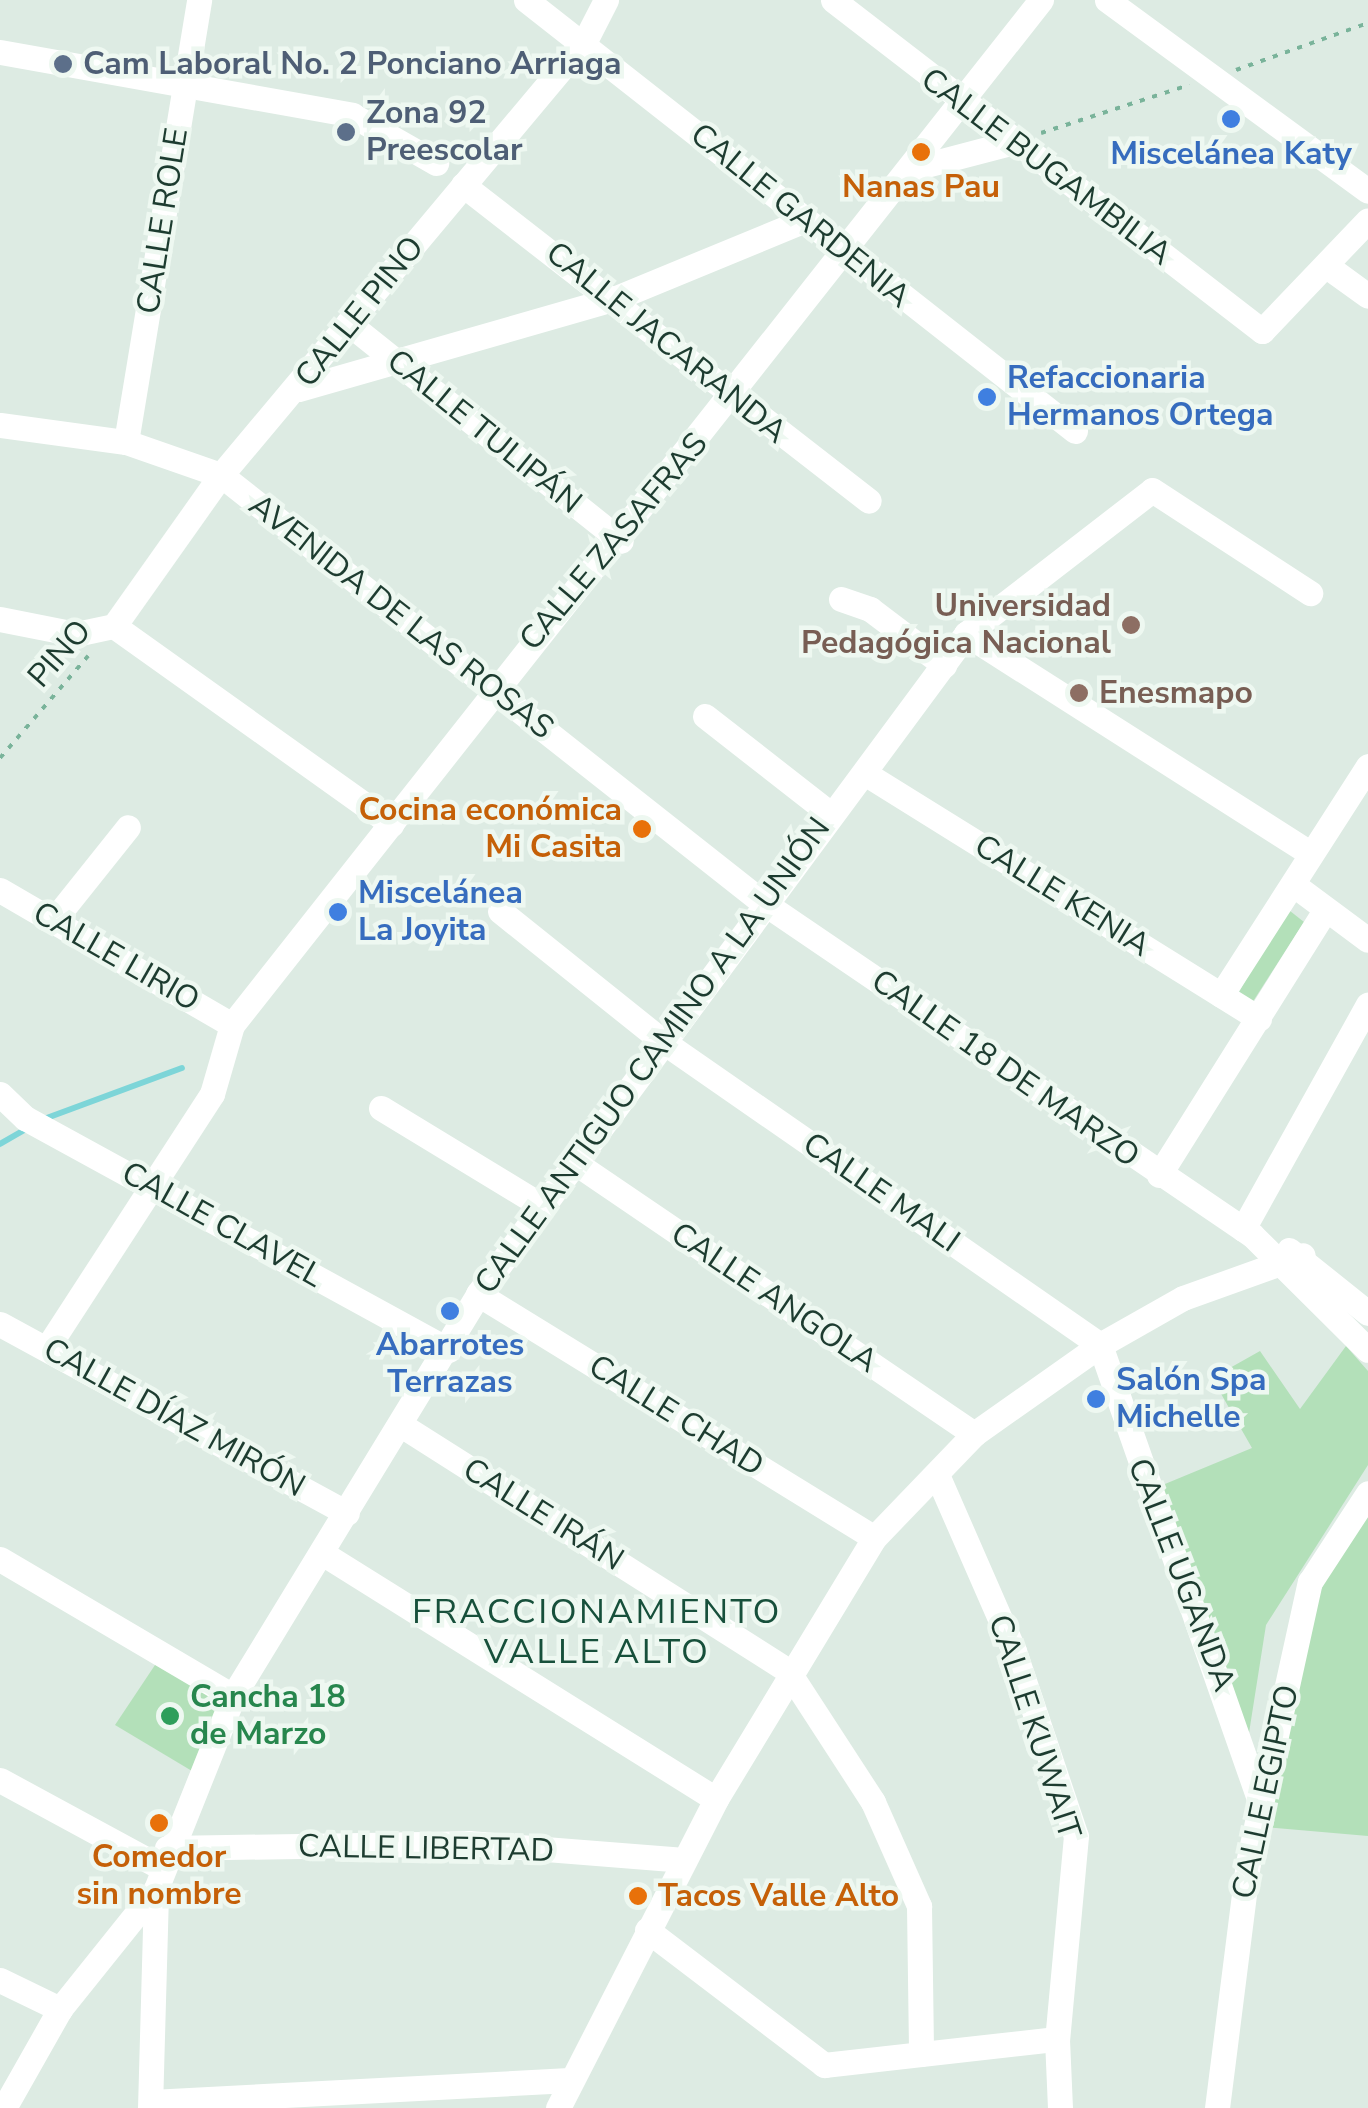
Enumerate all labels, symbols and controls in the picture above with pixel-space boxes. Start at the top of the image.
place label: Cam Laboral No. 2 Ponciano Arriaga [83,45,622,83]
marker: Cam Laboral No. 2 Ponciano Arriaga [52,53,74,75]
street label: CALLE BUGAMBILIA [913,60,1179,274]
place label: Zona 92 Preescolar [366,95,523,170]
marker: Miscelánea Katy [1220,108,1242,130]
street label: CALLE GARDENIA [682,116,918,316]
marker: Zona 92 Preescolar [335,121,357,143]
street label: CALLE ROLE [129,125,197,317]
place label: Miscelánea Katy [1110,135,1352,173]
marker: Nanas Pau [910,141,932,163]
place label: Nanas Pau [842,168,1000,206]
street label: CALLE PINO [288,229,432,395]
street label: CALLE JACARANDA [538,234,794,452]
street label: CALLE TULIPÁN [379,342,589,522]
place label: Refaccionaria Hermanos Ortega [1007,360,1273,435]
marker: Refaccionaria Hermanos Ortega [976,386,998,408]
street label: CALLE ZASAFRAS [512,426,716,658]
street label: AVENIDA DE LAS ROSAS [241,486,561,748]
place label: Universidad Pedagógica Nacional [801,588,1111,663]
street label: PINO [20,612,100,696]
marker: Universidad Pedagógica Nacional [1120,614,1142,636]
place label: Enesmapo [1099,674,1253,712]
marker: Enesmapo [1068,682,1090,704]
place label: Cocina económica Mi Casita [358,792,622,867]
street label: CALLE ANTIGUO CAMINO A LA UNIÓN [467,810,839,1302]
marker: Cocina económica Mi Casita [631,818,653,840]
street label: CALLE KENIA [967,827,1157,965]
place label: Miscelánea La Joyita [358,875,523,950]
street label: CALLE LIRIO [26,894,206,1020]
marker: Miscelánea La Joyita [327,901,349,923]
street label: CALLE 18 DE MARZO [864,962,1146,1176]
street label: CALLE MALI [795,1125,967,1261]
street label: CALLE CLAVEL [115,1154,329,1296]
street label: CALLE ANGOLA [663,1215,885,1381]
marker: Abarrotes Terrazas [439,1300,461,1322]
place label: Abarrotes Terrazas [376,1327,524,1402]
street label: CALLE DÍAZ MIRÓN [37,1330,311,1506]
street label: CALLE CHAD [581,1347,771,1485]
place label: Salón Spa Michelle [1116,1362,1266,1437]
marker: Salón Spa Michelle [1085,1388,1107,1410]
street label: CALLE IRÁN [456,1450,630,1580]
street label: CALLE UGANDA [1119,1453,1243,1697]
district label: FRACCIONAMIENTO VALLE ALTO [412,1591,782,1673]
street label: CALLE KUWAIT [980,1610,1088,1844]
place label: Cancha 18 de Marzo [190,1679,346,1754]
street label: CALLE EGIPTO [1225,1681,1307,1903]
marker: Cancha 18 de Marzo [159,1705,181,1727]
marker: Comedor sin nombre [148,1812,170,1834]
street label: CALLE LIBERTAD [297,1828,555,1870]
place label: Comedor sin nombre [76,1839,242,1914]
place label: Tacos Valle Alto [658,1877,899,1915]
marker: Tacos Valle Alto [627,1885,649,1907]

